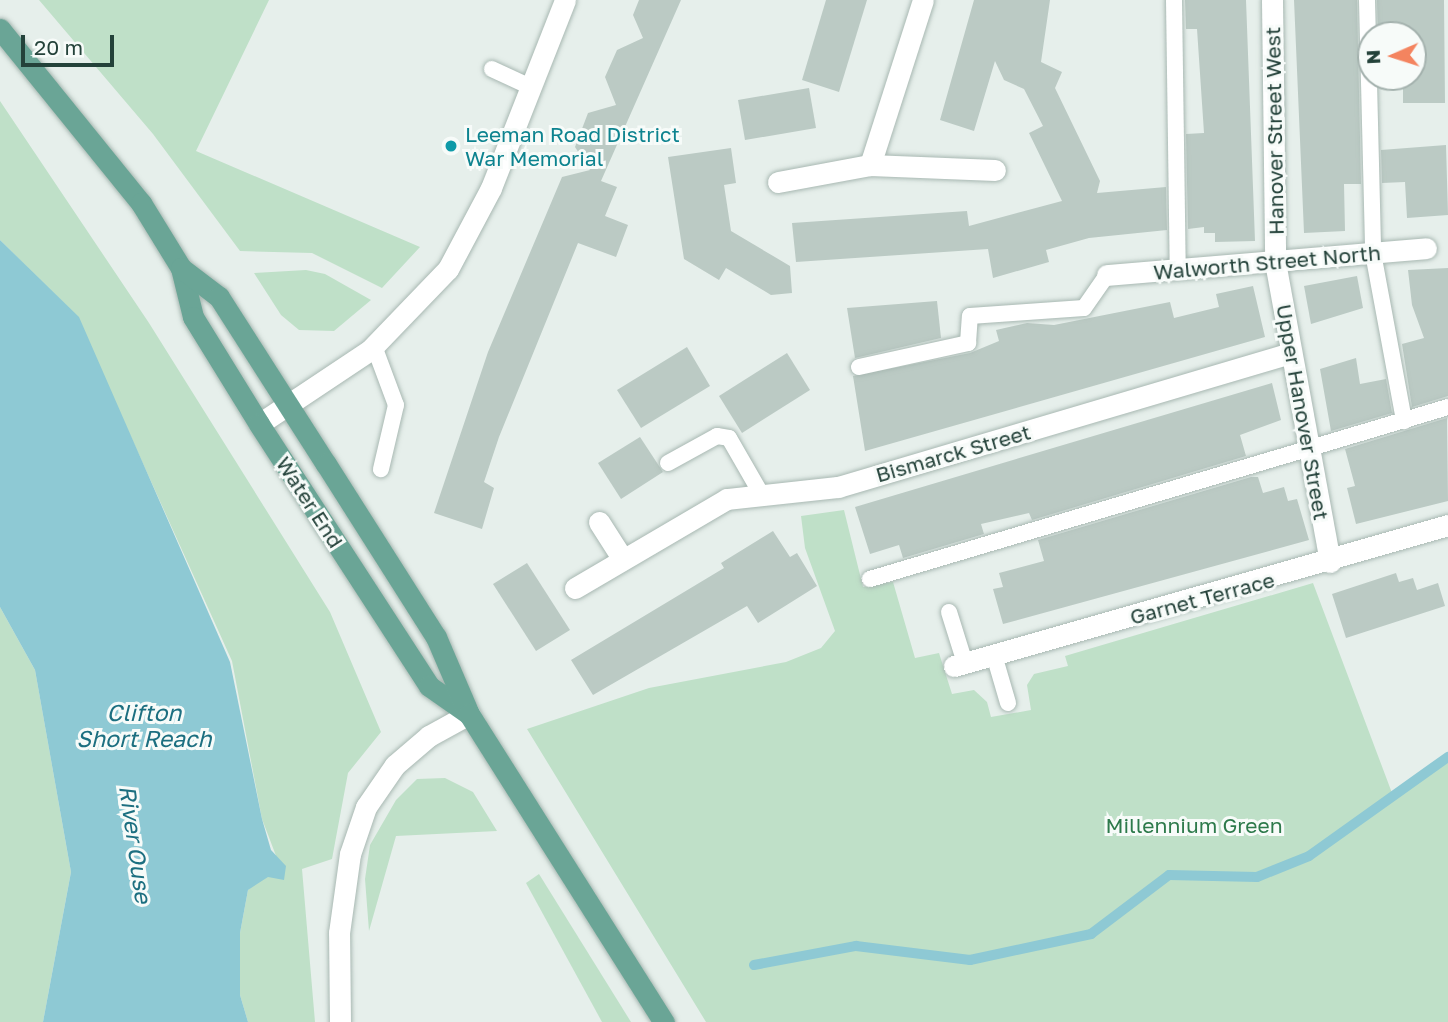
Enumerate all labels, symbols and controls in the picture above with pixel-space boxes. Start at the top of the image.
scale bar [24,21,117,65]
north arrow [1357,21,1427,91]
street label: Hanover Street West [1260,27,1288,235]
text: 20 m [34,34,83,60]
text: N [1361,49,1384,65]
place label: Leeman Road District War Memorial [465,121,680,171]
marker: Leeman Road District War Memorial [443,138,459,154]
street label: Walworth Street North [1152,240,1382,284]
street label: Upper Hanover Street [1272,302,1334,522]
street label: Bismarck Street [873,419,1033,487]
street label: Water End [271,452,349,552]
street label: Garnet Terrace [1127,567,1277,629]
water label: Clifton Short Reach [76,698,212,752]
water label: River Ouse [114,783,158,905]
park label: Millennium Green [1105,812,1283,838]

